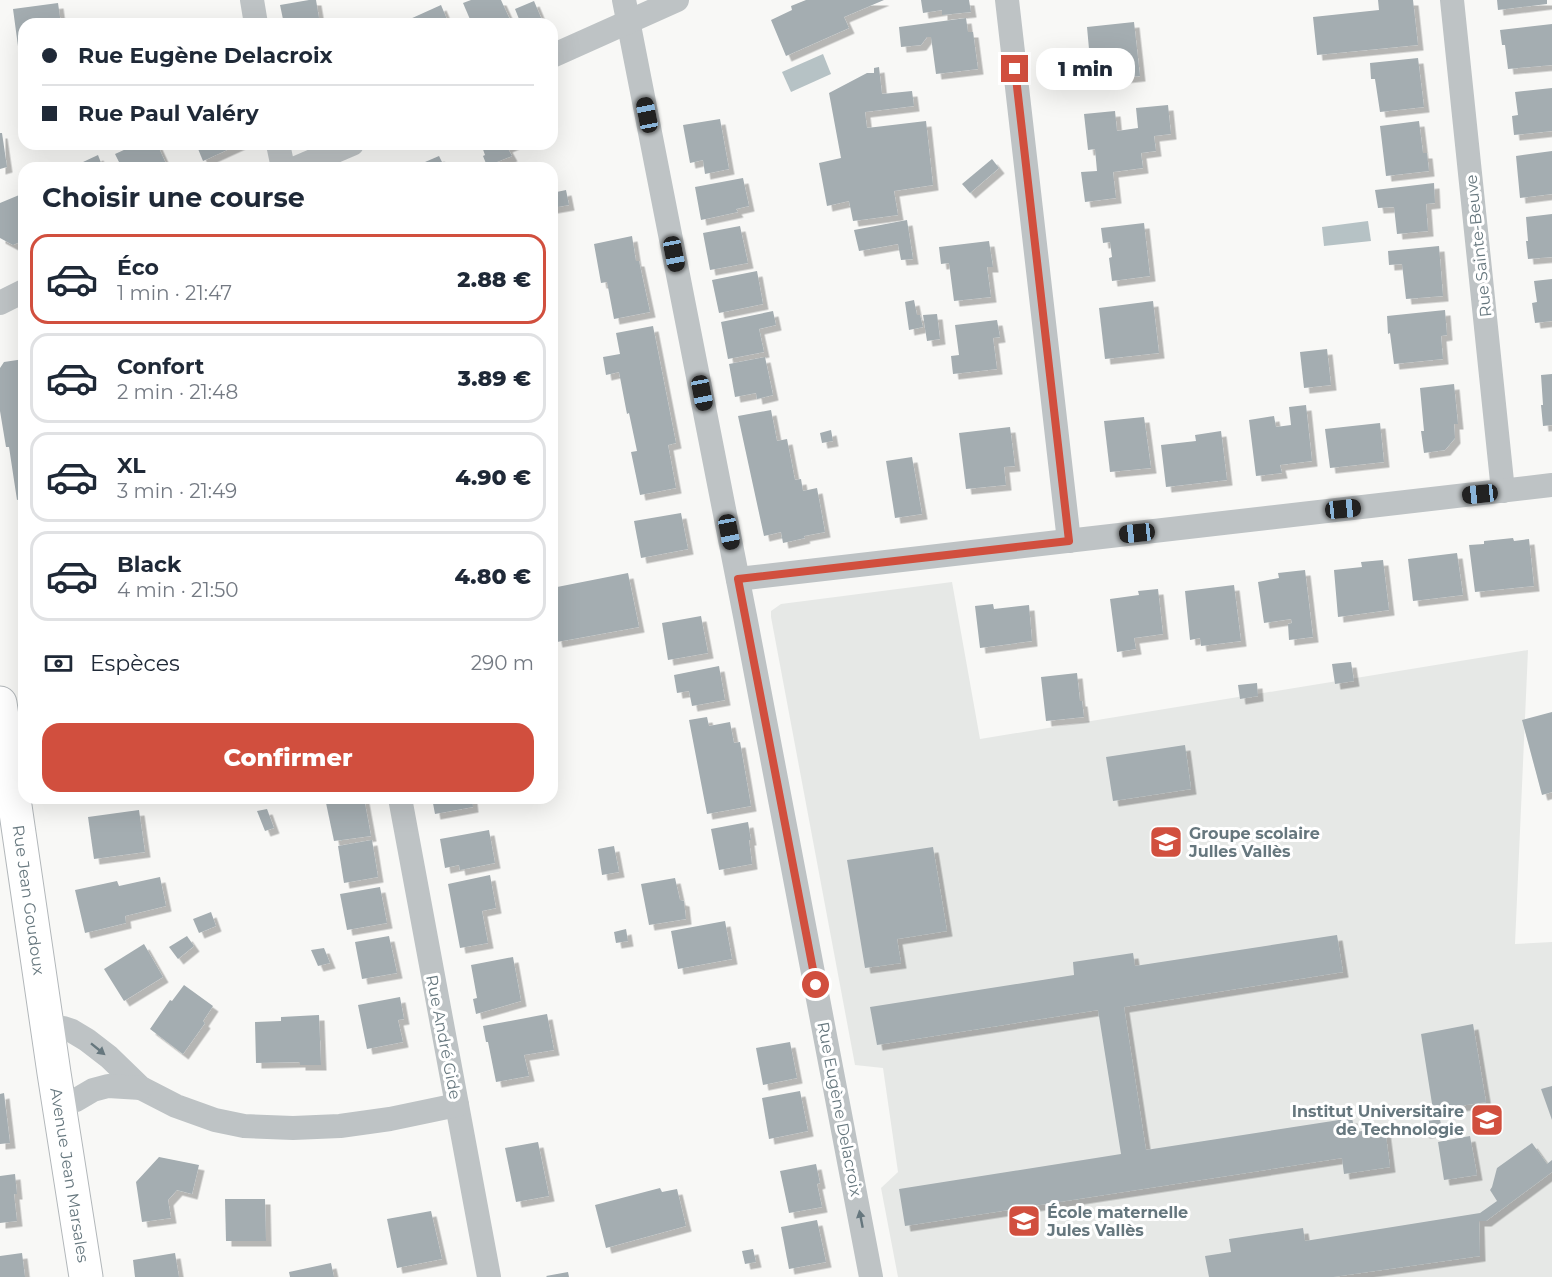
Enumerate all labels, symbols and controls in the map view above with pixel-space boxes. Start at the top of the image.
text: Rue Eugène Delacroix [78,42,333,69]
callout: 1 min [1036,48,1135,90]
route end [1001,55,1028,82]
text: 1 min [1058,57,1113,81]
car [635,96,659,134]
text: Rue Paul Valéry [78,100,259,127]
street label: Rue Sainte-Beuve [1462,174,1495,318]
text: Choisir une course [42,181,305,214]
car [662,235,686,273]
icon: car [45,252,99,306]
text: Éco [117,254,159,281]
text: 2.88 € [457,266,531,293]
text: 1 min · 21:47 [117,281,232,305]
icon: car [45,351,99,405]
text: Confort [117,353,204,380]
text: 3.89 € [458,365,531,392]
car [690,374,714,412]
text: 2 min · 21:48 [117,380,238,404]
icon: car [45,450,99,504]
text: XL [117,452,146,479]
text: 4.90 € [455,464,531,491]
text: 3 min · 21:49 [117,479,237,503]
car [1461,483,1499,505]
car [1324,498,1362,520]
car [717,513,741,551]
car [1118,522,1156,544]
icon: car [45,549,99,603]
text: Black [117,551,181,578]
text: 4.80 € [455,563,531,590]
text: 4 min · 21:50 [117,578,238,602]
icon: cash [42,647,75,680]
text: Espèces [90,650,180,677]
text: 290 m [471,651,534,675]
button: Confirmer [42,723,534,792]
street label: Rue Jean Goudoux [9,824,49,977]
school or university icon: Groupe scolaire Julles Vallès [1148,824,1184,860]
place label: Groupe scolaire Julles Vallès [1188,824,1320,861]
route start [802,971,829,998]
street label: Rue André Gide [422,973,465,1101]
street label: Rue Eugène Delacroix [813,1020,866,1198]
one-way arrow [91,1042,106,1055]
street label: Avenue Jean Marsales [46,1086,93,1264]
place label: Institut Universitaire de Technologie [1292,1102,1464,1139]
school or university icon: Institut Universitaire de Technologie [1469,1102,1505,1138]
school or university icon: École maternelle Jules Vallès [1006,1203,1042,1239]
place label: École maternelle Jules Vallès [1046,1203,1188,1240]
one-way arrow [856,1210,865,1229]

